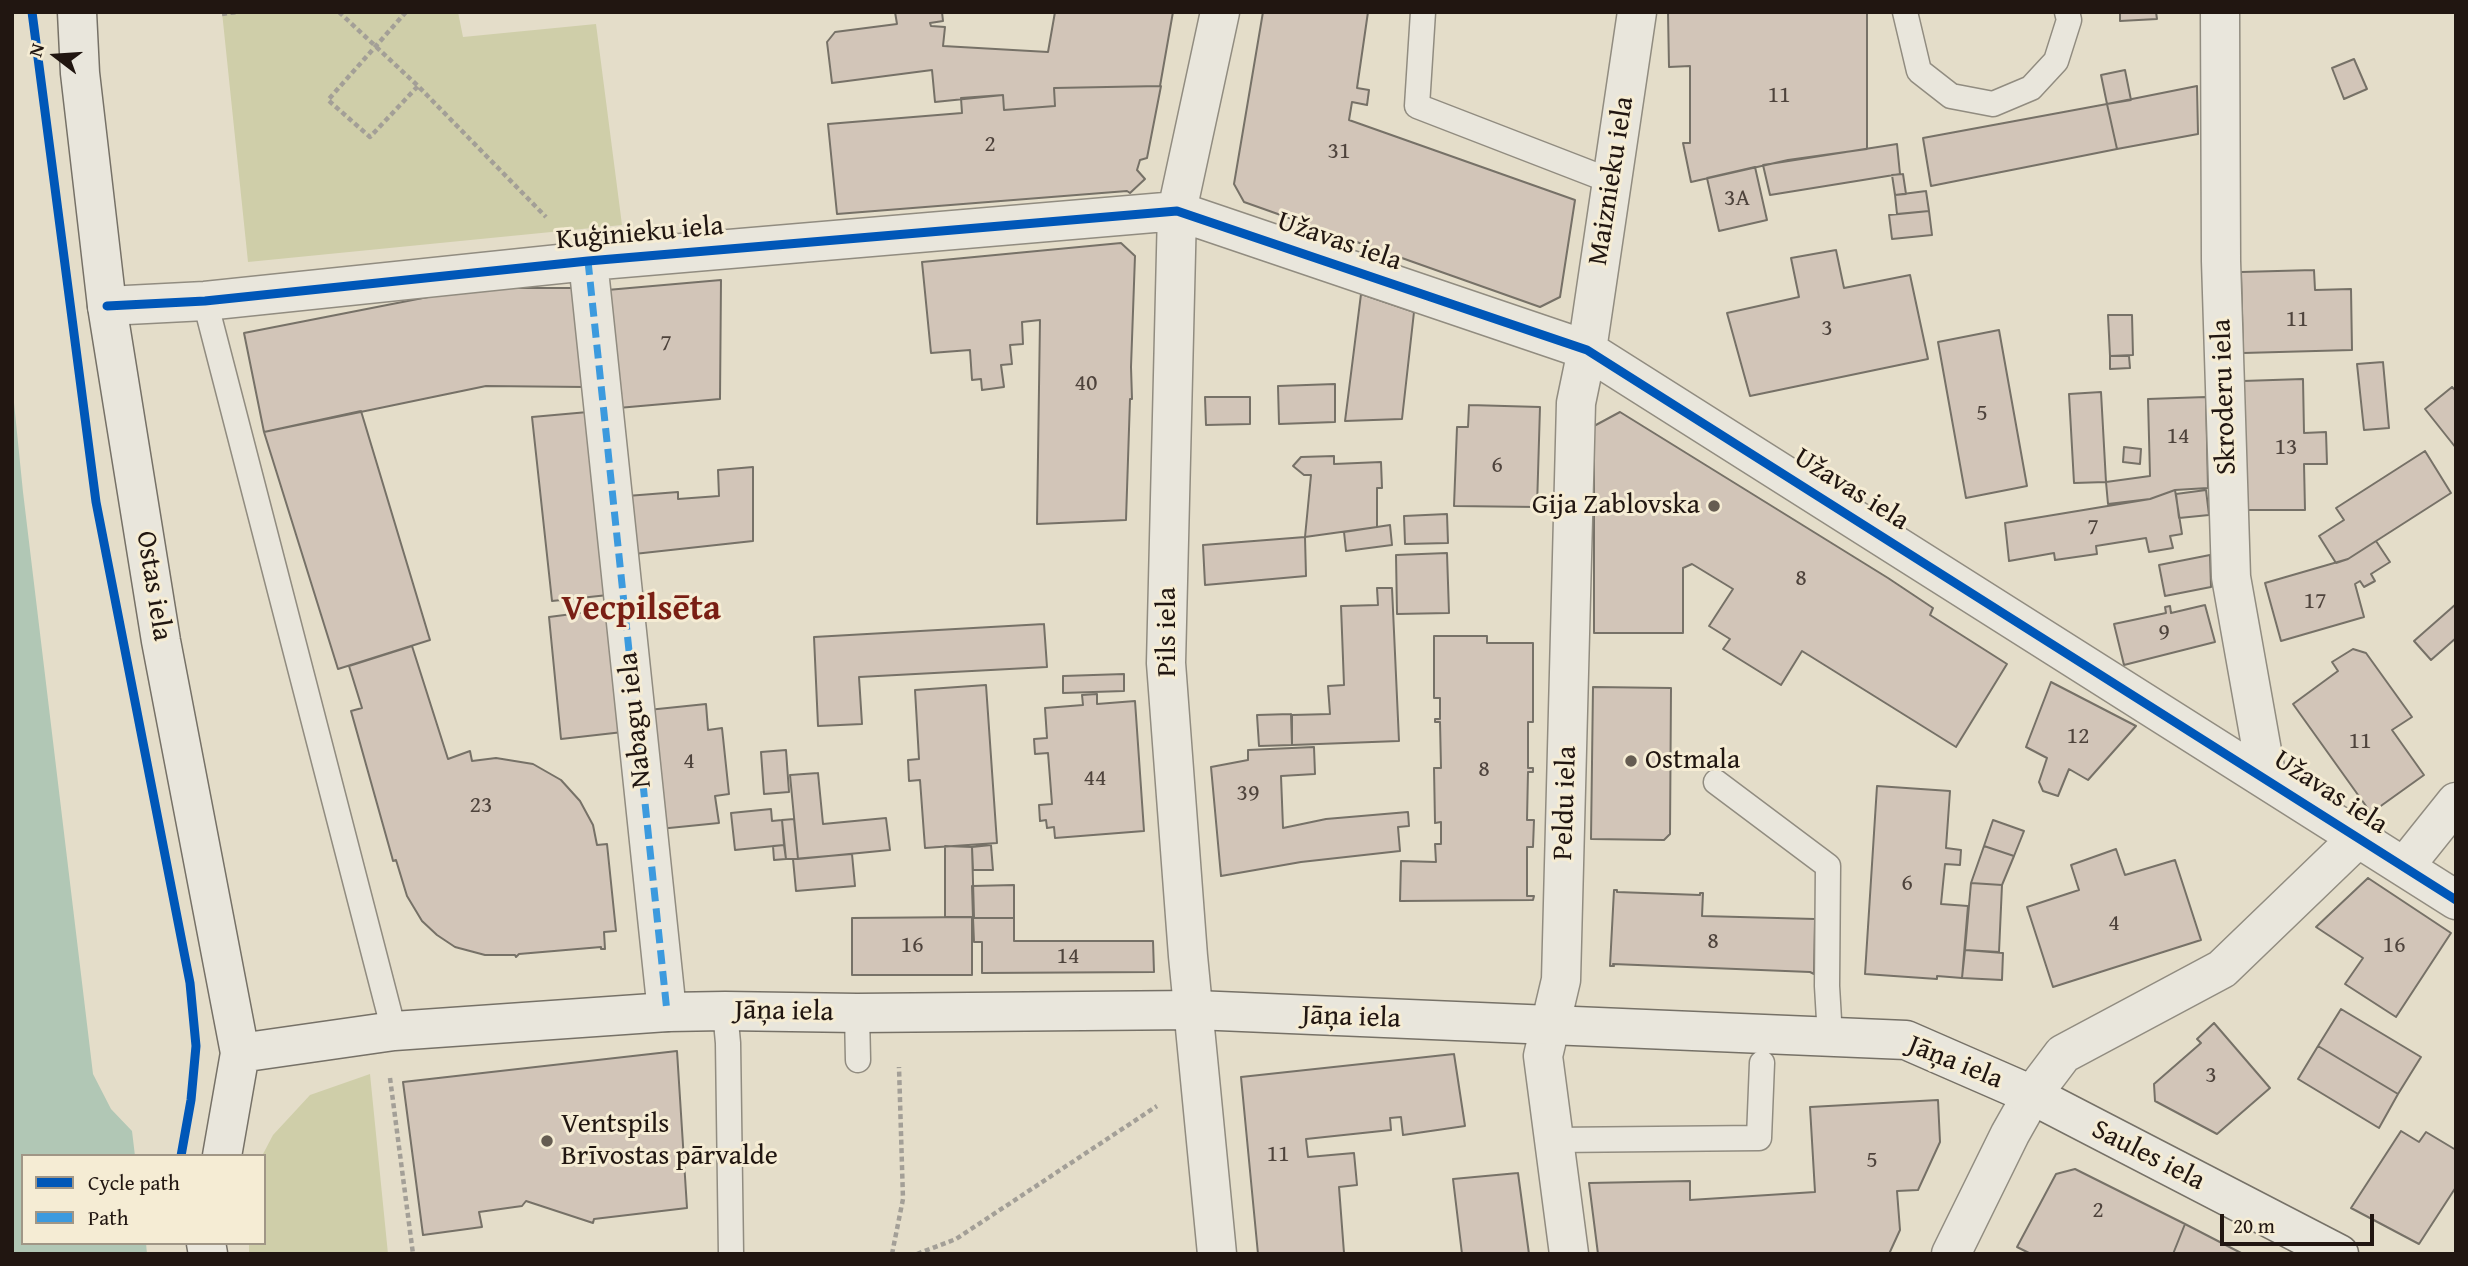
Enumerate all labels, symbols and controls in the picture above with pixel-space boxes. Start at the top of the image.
north arrow [21,21,91,91]
text: N [21,40,51,60]
house number: 11 [1767,82,1791,110]
street label: Maiznieku iela [1582,94,1642,268]
house number: 2 [984,131,996,159]
house number: 31 [1327,138,1351,166]
house number: 3A [1724,185,1750,213]
street label: Užavas iela [1272,205,1406,279]
street label: Kuģinieku iela [555,210,725,258]
house number: 11 [2285,306,2309,334]
house number: 3 [1821,315,1833,343]
street label: Skroderu iela [2205,318,2245,476]
house number: 7 [660,330,672,358]
house number: 40 [1074,370,1098,398]
house number: 5 [1976,400,1988,428]
house number: 14 [2166,423,2190,451]
house number: 13 [2274,434,2298,462]
street label: Užavas iela [1787,441,1915,539]
house number: 6 [1491,452,1503,480]
place label: Gija Zablovska [1532,489,1700,523]
marker: Gija Zablovska [1706,498,1722,514]
house number: 7 [2087,514,2099,542]
street label: Ostas iela [128,529,178,643]
house number: 8 [1795,565,1807,593]
street label: Pils iela [1151,587,1185,677]
house number: 17 [2303,588,2327,616]
district label: Vecpilsēta [561,589,721,631]
house number: 9 [2158,619,2170,647]
street label: Nabagu iela [612,650,660,790]
house number: 12 [2066,723,2090,751]
house number: 11 [2348,728,2372,756]
place label: Ostmala [1645,744,1740,778]
street label: Užavas iela [2267,744,2393,842]
street label: Peldu iela [1547,745,1585,861]
house number: 4 [683,748,695,776]
marker: Ostmala [1623,753,1639,769]
house number: 8 [1478,756,1490,784]
house number: 44 [1083,765,1107,793]
house number: 39 [1236,780,1260,808]
house number: 23 [469,792,493,820]
house number: 6 [1901,870,1913,898]
house number: 4 [2108,910,2120,938]
house number: 8 [1707,928,1719,956]
house number: 16 [900,932,924,960]
house number: 16 [2382,932,2406,960]
house number: 14 [1056,943,1080,971]
street label: Jāņa iela [734,994,834,1030]
street label: Jāņa iela [1301,999,1401,1037]
street label: Jāņa iela [1903,1029,2007,1097]
house number: 3 [2205,1062,2217,1090]
place label: Ventspils Brīvostas pārvalde [561,1108,778,1174]
street label: Saules iela [2086,1113,2210,1199]
marker: Ventspils Brīvostas pārvalde [539,1133,555,1149]
house number: 11 [1266,1141,1290,1169]
house number: 5 [1866,1147,1878,1175]
legend [21,1154,266,1245]
text: Cycle path [88,1167,180,1198]
house number: 2 [2092,1197,2104,1225]
scale bar [2223,1200,2377,1244]
text: Path [88,1202,128,1233]
text: 20 m [2233,1210,2275,1241]

